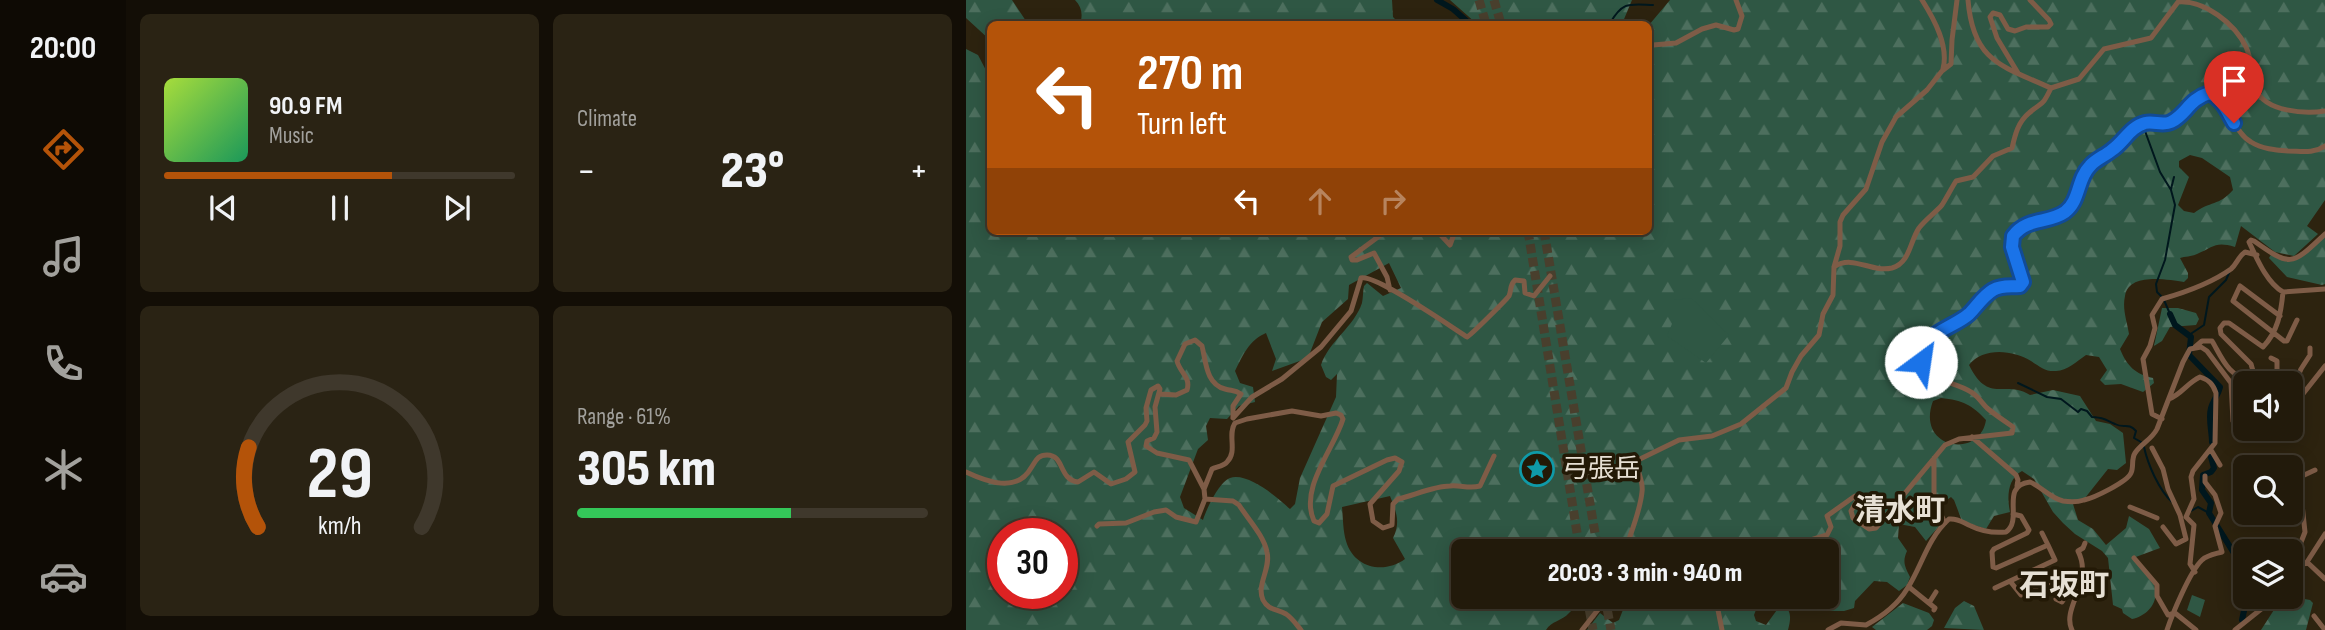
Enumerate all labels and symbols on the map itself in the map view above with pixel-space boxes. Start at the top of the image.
pin [2204,51,2264,123]
position arrow [1884,325,1958,399]
place icon: 弓張岳 [1518,450,1556,488]
place label: 弓張岳 [1562,454,1640,485]
district label: 清水町 [1855,493,1945,529]
speed limit sign: 30 [987,518,1078,609]
district label: 石坂町 [2019,568,2109,604]

